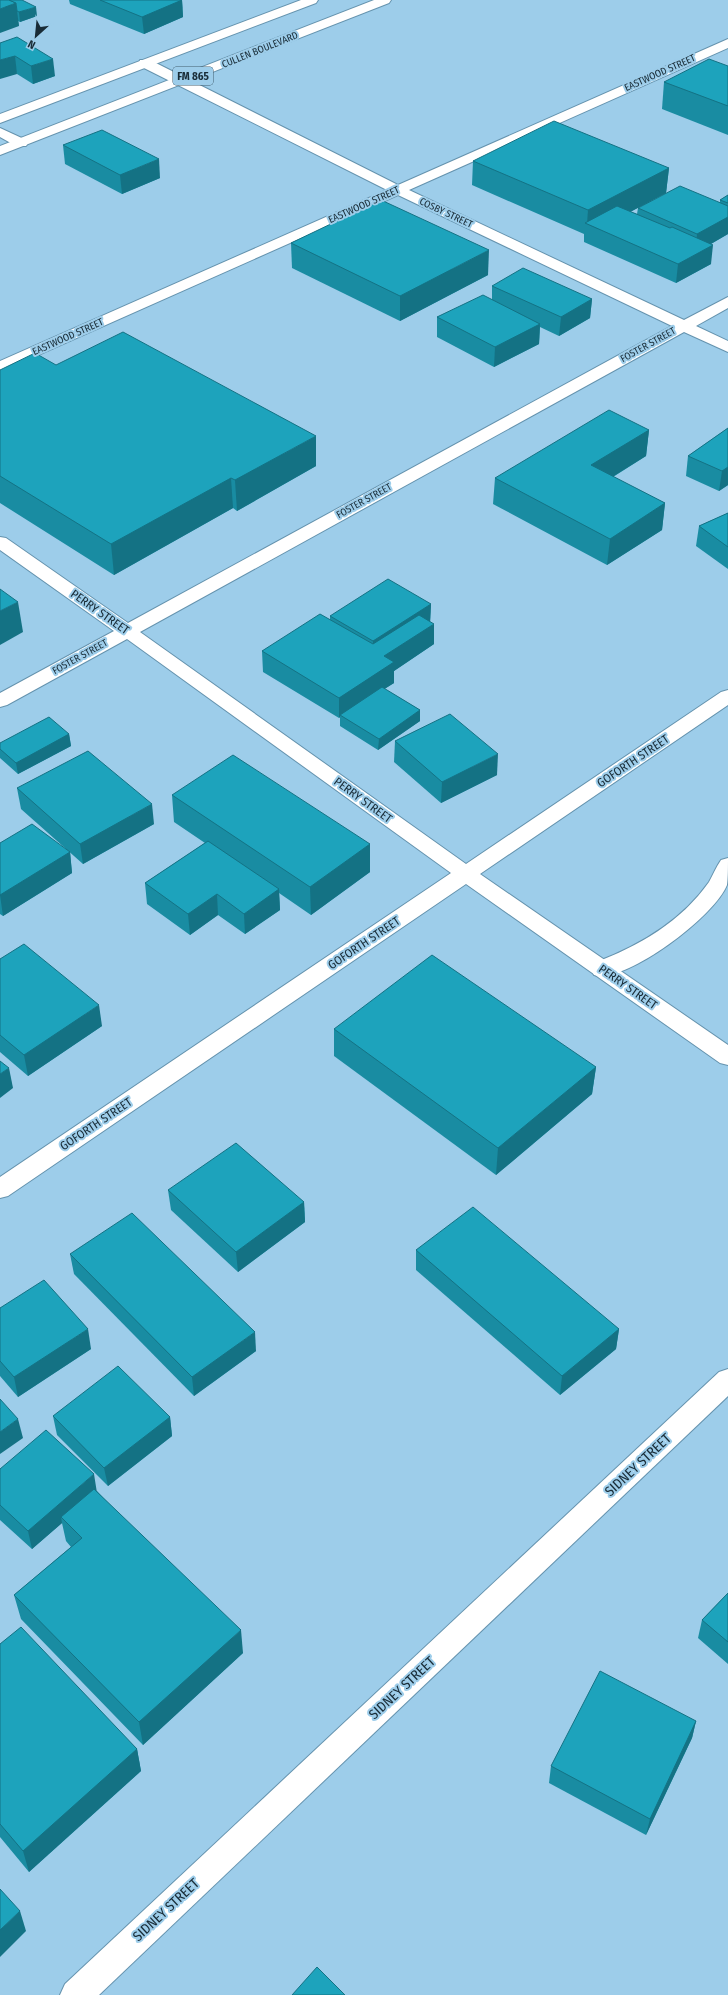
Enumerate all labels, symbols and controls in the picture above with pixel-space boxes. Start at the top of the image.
north arrow [16,16,56,56]
street label: CULLEN BOULEVARD [220,29,300,71]
text: N [26,37,38,52]
street label: EASTWOOD STREET [623,52,698,94]
road number: FM 865 [173,67,213,85]
street label: EASTWOOD STREET [327,184,402,226]
street label: COSBY STREET [417,195,475,231]
street label: EASTWOOD STREET [31,316,106,358]
street label: FOSTER STREET [618,325,678,365]
street label: FOSTER STREET [334,481,394,521]
street label: PERRY STREET [68,587,132,638]
street label: FOSTER STREET [50,637,110,677]
street label: GOFORTH STREET [594,732,672,790]
street label: PERRY STREET [331,774,395,826]
street label: GOFORTH STREET [325,914,403,972]
street label: PERRY STREET [596,962,660,1013]
street label: GOFORTH STREET [57,1095,135,1153]
street label: SIDNEY STREET [601,1430,675,1500]
street label: SIDNEY STREET [365,1653,439,1723]
street label: SIDNEY STREET [129,1875,203,1945]

